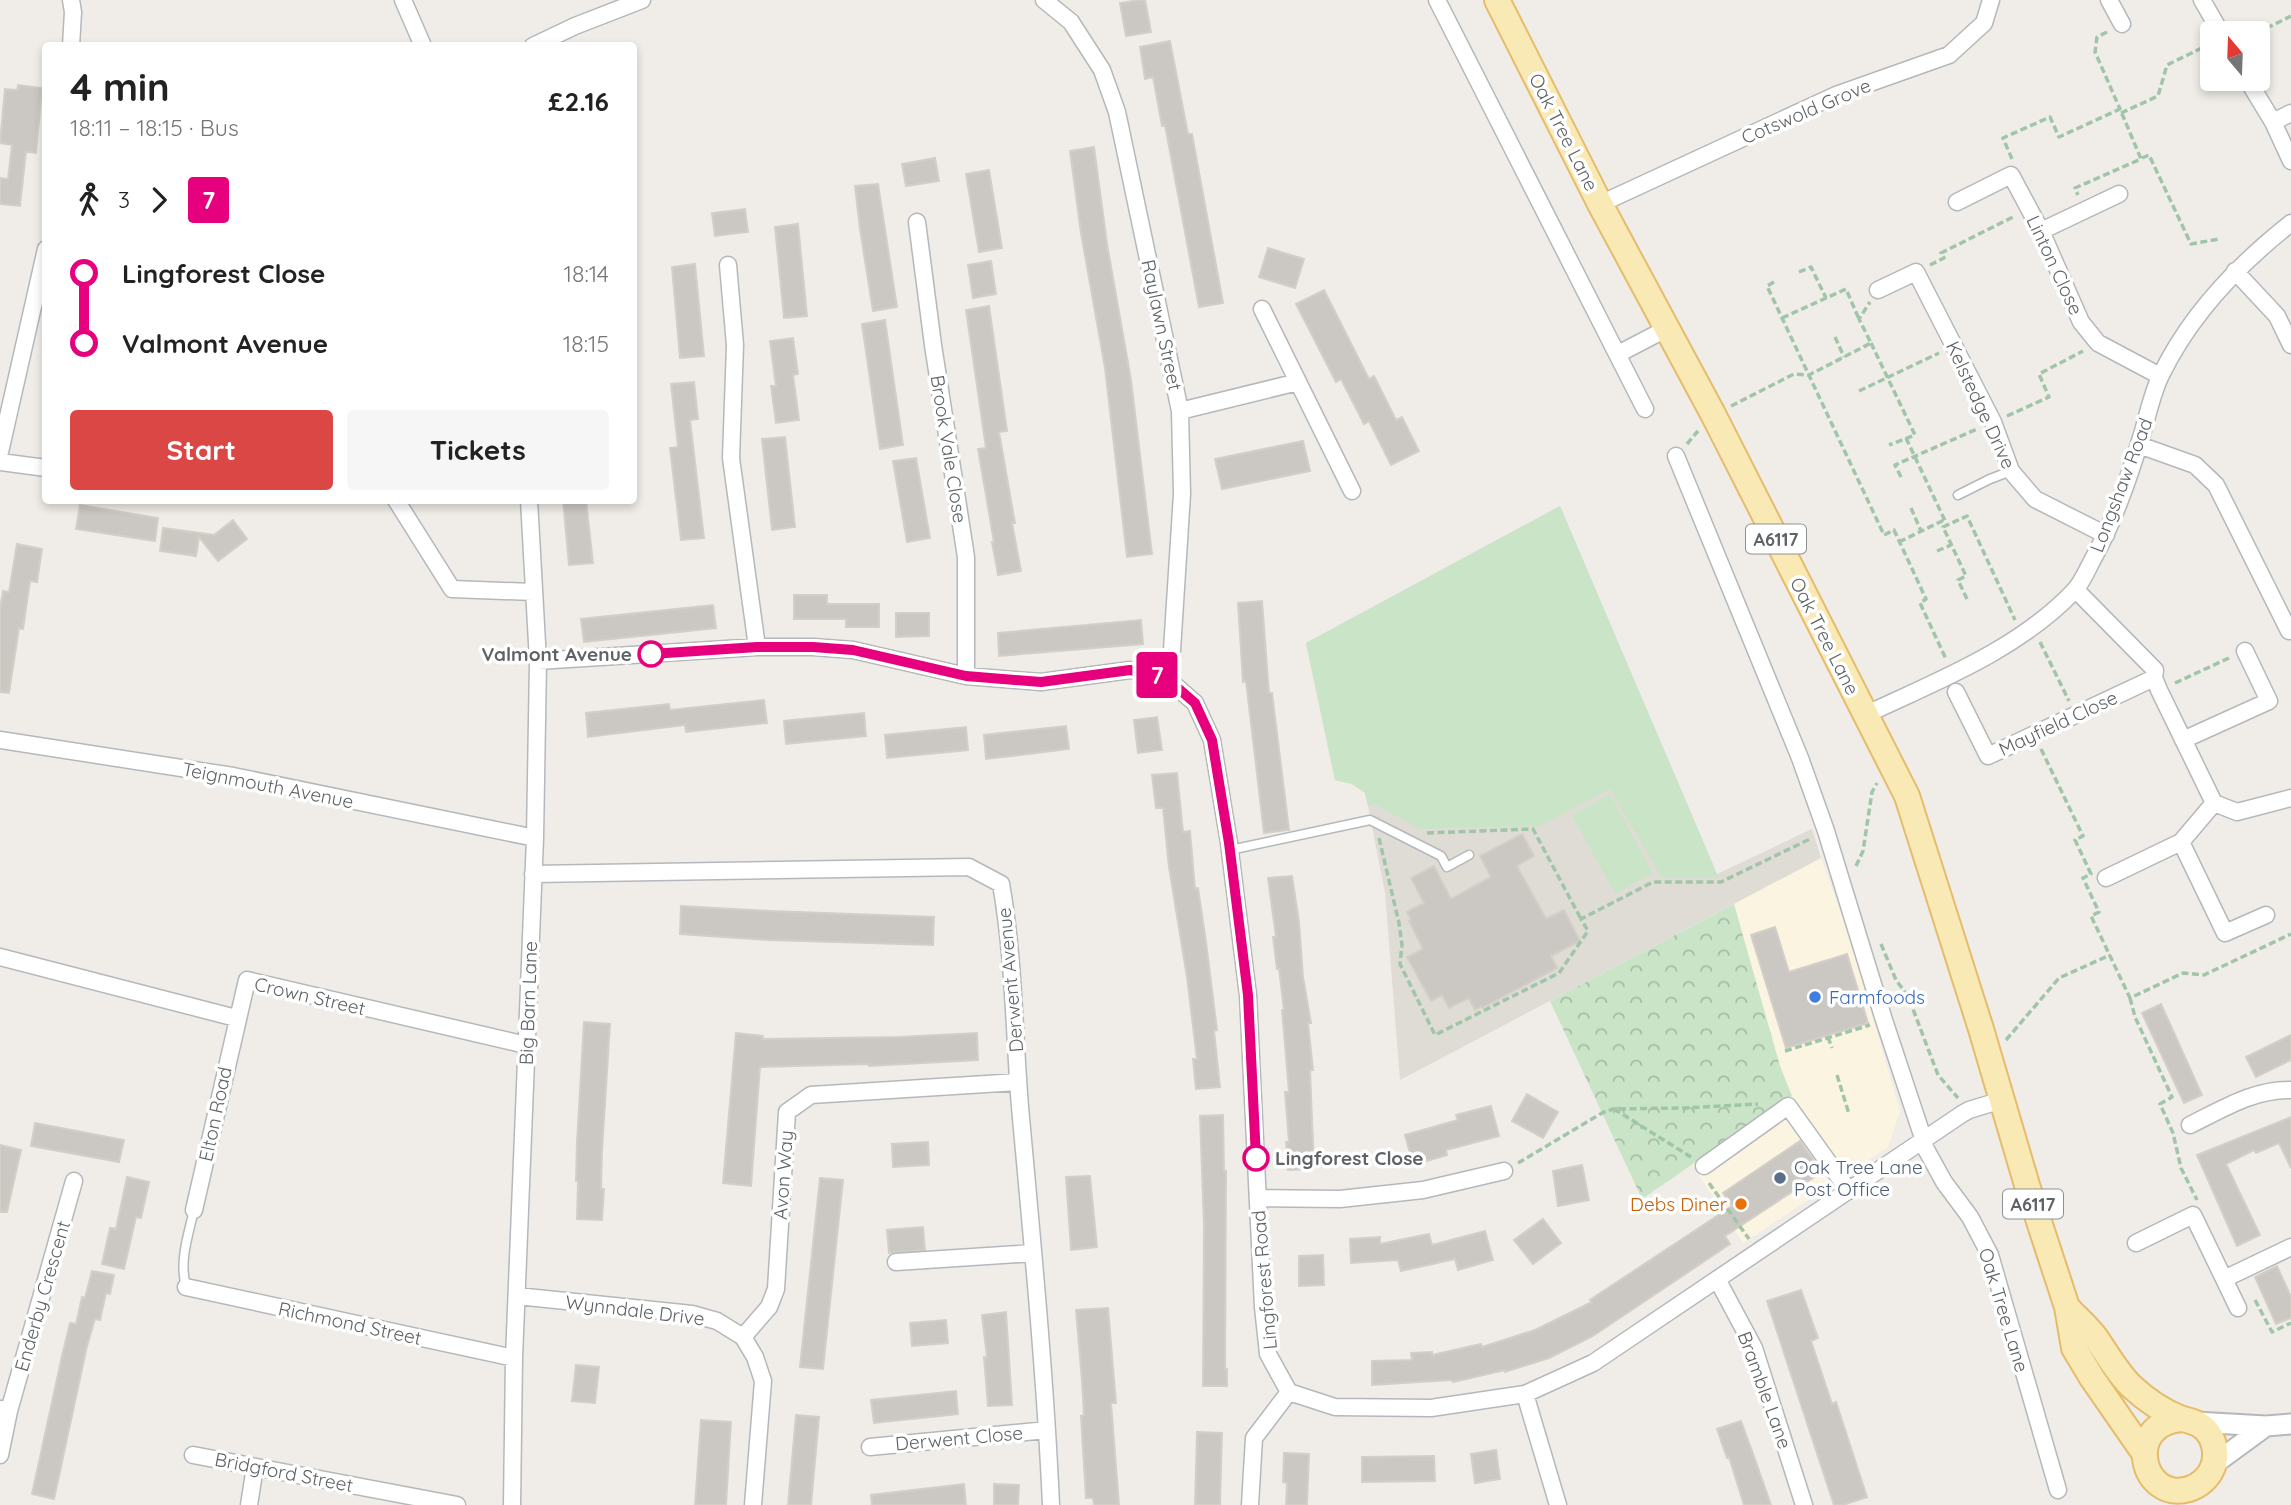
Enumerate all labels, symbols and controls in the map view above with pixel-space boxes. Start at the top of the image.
north arrow [2200,21,2270,91]
map controls [2200,21,2270,91]
text: 4 min [70,63,170,111]
street label: Oak Tree Lane [1524,69,1604,195]
street label: Cotswold Grove [1738,73,1874,149]
text: £2.16 [548,85,609,118]
text: 18:11 – 18:15 · Bus [70,113,239,142]
icon: walk [70,181,108,219]
icon: forward [140,181,178,219]
text: 3 [118,185,130,214]
text: 7 [202,185,215,215]
street label: Linton Close [2022,212,2088,318]
text: Lingforest Close [122,257,325,290]
street label: Raylawn Street [1136,257,1188,393]
text: 18:14 [563,259,609,288]
text: Valmont Avenue [122,327,328,360]
text: 18:15 [563,329,609,358]
street label: Kelstedge Drive [1941,337,2021,473]
street label: Brook Vale Close [925,373,973,525]
button: Start [70,410,333,490]
button: Tickets [347,410,609,490]
street label: Longshaw Road [2084,414,2158,556]
road number: A6117 [1746,524,1806,554]
street label: Oak Tree Lane [1785,573,1865,699]
marker: Valmont Avenue [638,641,664,667]
place label: Valmont Avenue [481,642,632,666]
line badge: 7 [1134,652,1180,698]
text: 7 [1150,660,1164,690]
street label: Mayfield Close [1995,685,2121,761]
street label: Teignmouth Avenue [180,757,356,813]
street label: Derwent Avenue [992,907,1028,1053]
street label: Big Barn Lane [514,941,542,1065]
street label: Crown Street [252,972,368,1020]
place label: Farmfoods [1829,985,1925,1009]
marker: Farmfoods [1807,989,1823,1005]
street label: Elton Road [193,1064,237,1164]
street label: Avon Way [768,1129,798,1221]
marker: Lingforest Close [1243,1145,1269,1171]
place label: Lingforest Close [1275,1146,1424,1170]
place label: Oak Tree Lane Post Office [1794,1155,1923,1201]
marker: Oak Tree Lane Post Office [1772,1170,1788,1186]
road number: A6117 [2003,1190,2063,1218]
place label: Debs Diner [1630,1192,1728,1216]
marker: Debs Diner [1733,1196,1749,1212]
street label: Lingforest Road [1246,1209,1282,1351]
street label: Enderby Crescent [9,1218,75,1374]
street label: Oak Tree Lane [1974,1245,2034,1375]
street label: Wynndale Drive [564,1290,706,1330]
street label: Richmond Street [276,1296,424,1350]
street label: Bramble Lane [1733,1328,1797,1452]
street label: Derwent Close [894,1420,1024,1456]
street label: Bridgford Street [213,1447,355,1497]

